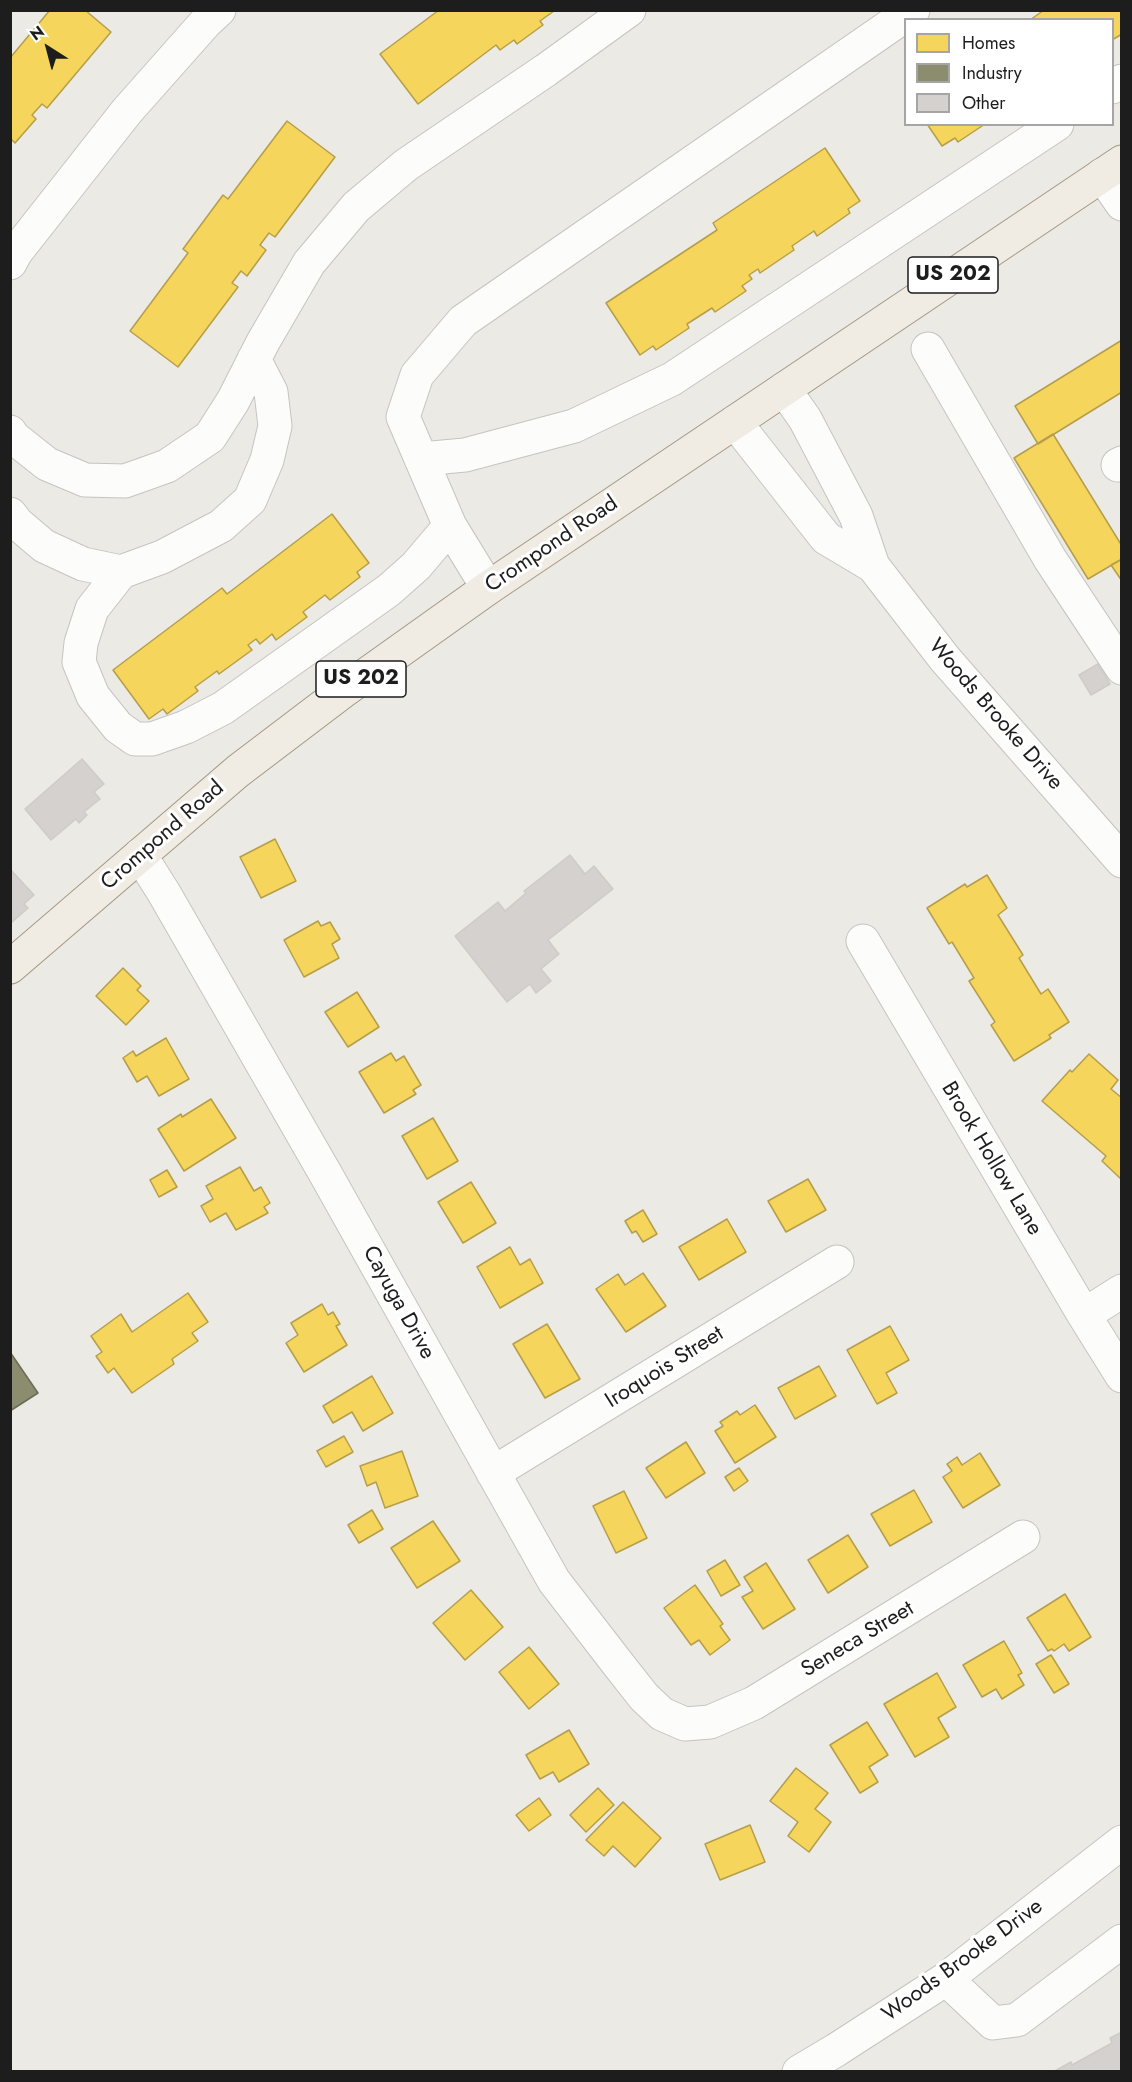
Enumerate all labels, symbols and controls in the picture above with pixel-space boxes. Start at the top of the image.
north arrow [18,18,78,78]
legend [904,18,1114,126]
text: N [25,20,49,46]
text: Homes [962,30,1015,56]
text: Industry [962,60,1022,86]
text: Other [962,90,1005,116]
road number: US 202 [908,257,998,293]
street label: Crompond Road [481,491,623,599]
street label: Woods Brooke Drive [922,634,1068,796]
road number: US 202 [316,661,406,697]
street label: Crompond Road [96,775,230,897]
street label: Brook Hollow Lane [935,1078,1047,1240]
street label: Cayuga Drive [356,1242,440,1364]
street label: Iroquois Street [601,1321,729,1415]
street label: Seneca Street [797,1596,919,1684]
street label: Woods Brooke Drive [878,1894,1048,2028]

